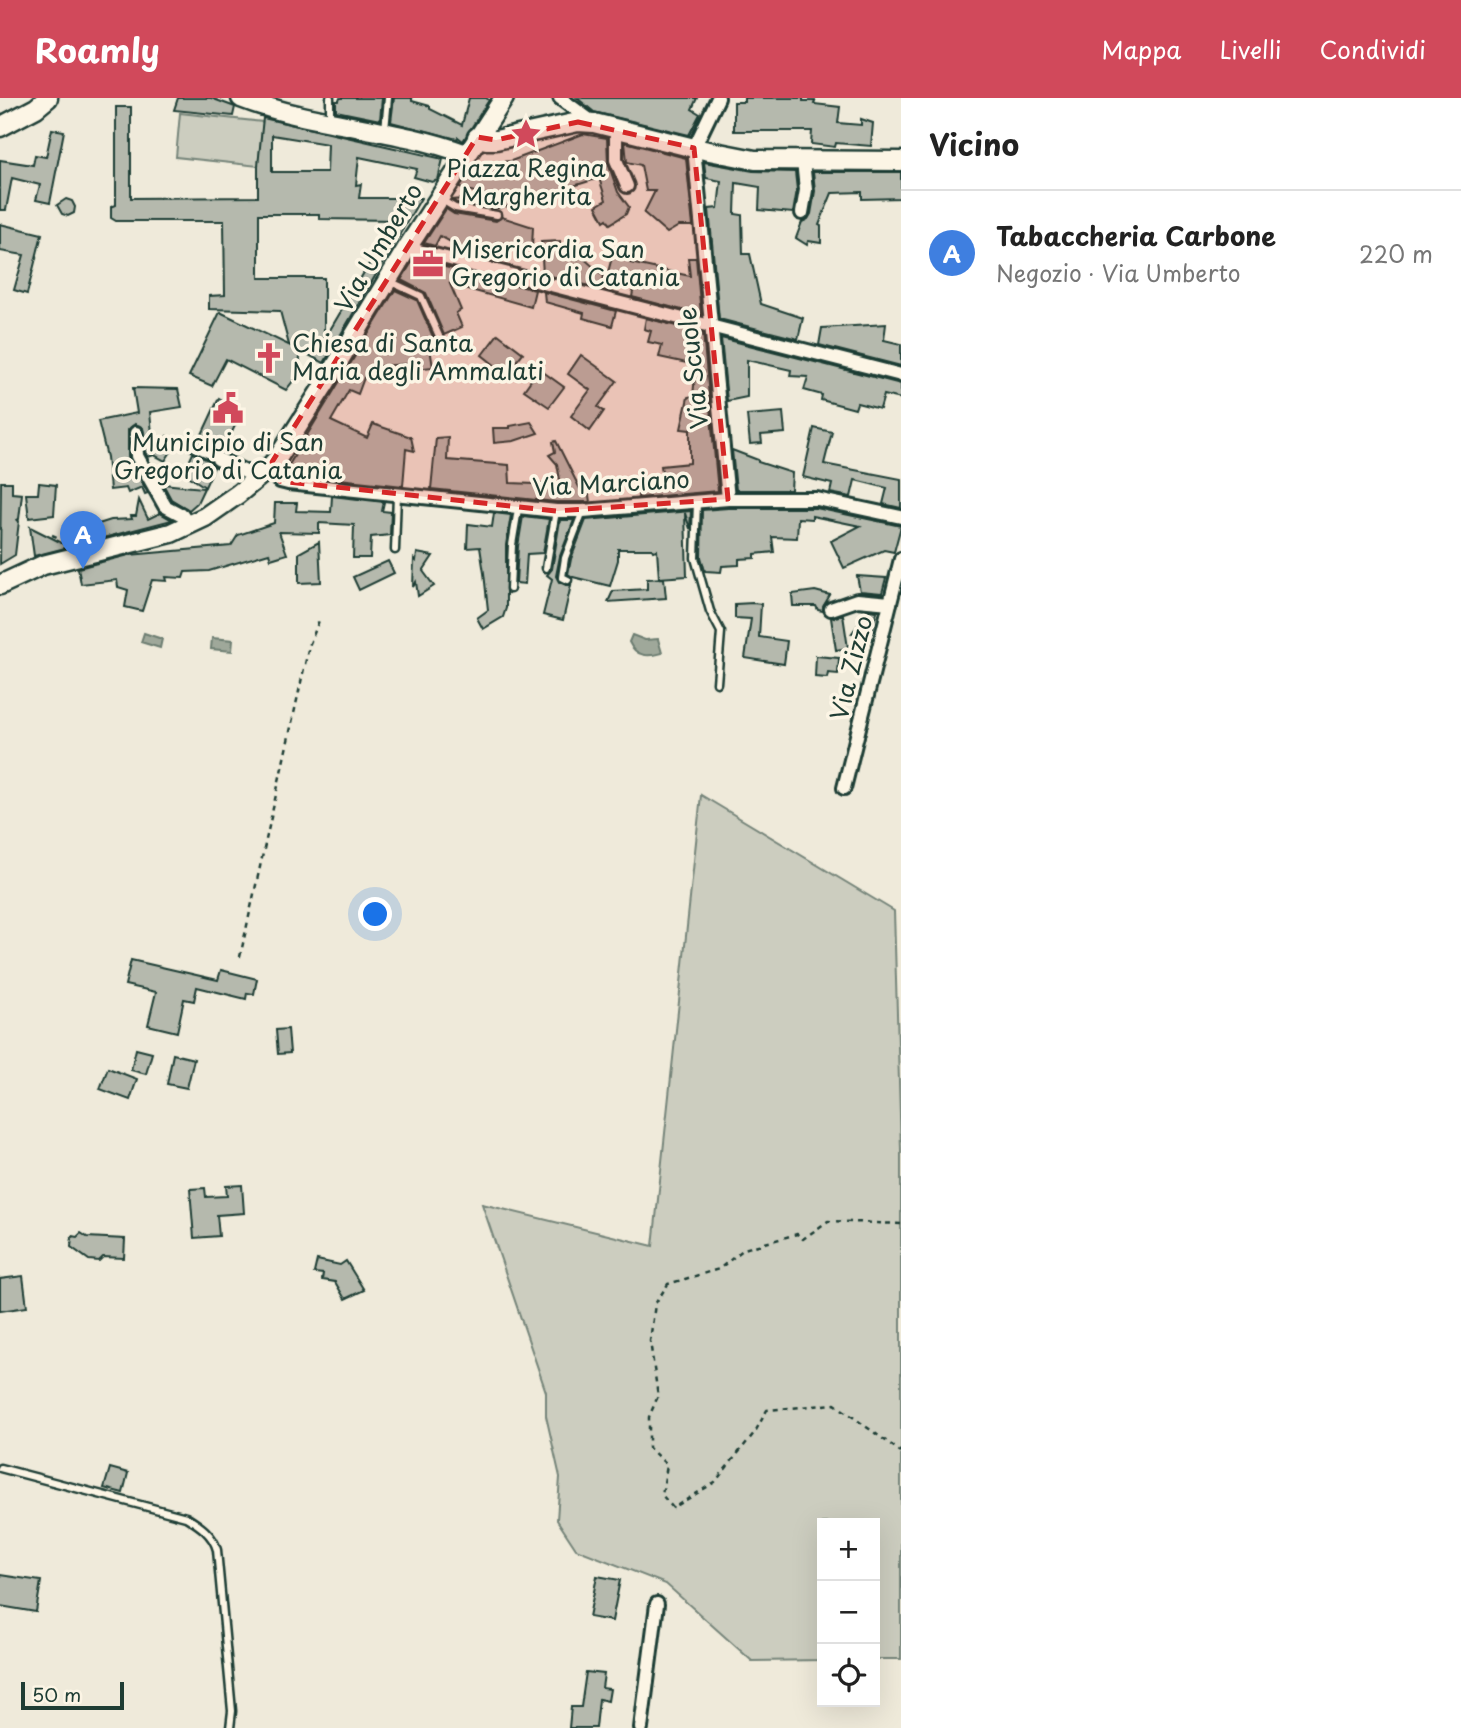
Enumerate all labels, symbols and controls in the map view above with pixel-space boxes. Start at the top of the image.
text: Roamly [35,24,160,74]
text: Mappa [1102,31,1181,67]
text: Livelli [1219,31,1282,67]
text: Condividi [1320,31,1426,67]
place icon: Piazza Regina Margherita [509,117,543,151]
text: Vicino [929,121,1019,166]
place label: Piazza Regina Margherita [446,149,606,213]
street label: Via Umberto [324,175,430,318]
text: Tabaccheria Carbone [996,216,1276,255]
place label: Misericordia San Gregorio di Catania [451,230,680,294]
text: A [943,236,961,271]
text: 220 m [1359,236,1433,271]
office icon: Misericordia San Gregorio di Catania [411,247,445,281]
text: Negozio · Via Umberto [996,255,1240,290]
street label: Via Scuole [668,305,716,431]
place label: Chiesa di Santa Maria degli Ammalati [292,324,544,388]
church icon: Chiesa di Santa Maria degli Ammalati [252,341,286,375]
public building icon: Municipio di San Gregorio di Catania [211,391,245,425]
place label: Municipio di San Gregorio di Catania [114,423,342,487]
street label: Via Marciano [531,460,691,504]
pin: A [60,511,106,569]
street label: Via Zizzo [820,611,880,724]
your location [358,897,392,931]
map controls [817,1518,880,1707]
button: + [817,1518,880,1581]
button: − [817,1581,880,1644]
button: locate [817,1644,880,1707]
scale bar [21,1679,124,1711]
text: 50 m [32,1680,81,1708]

